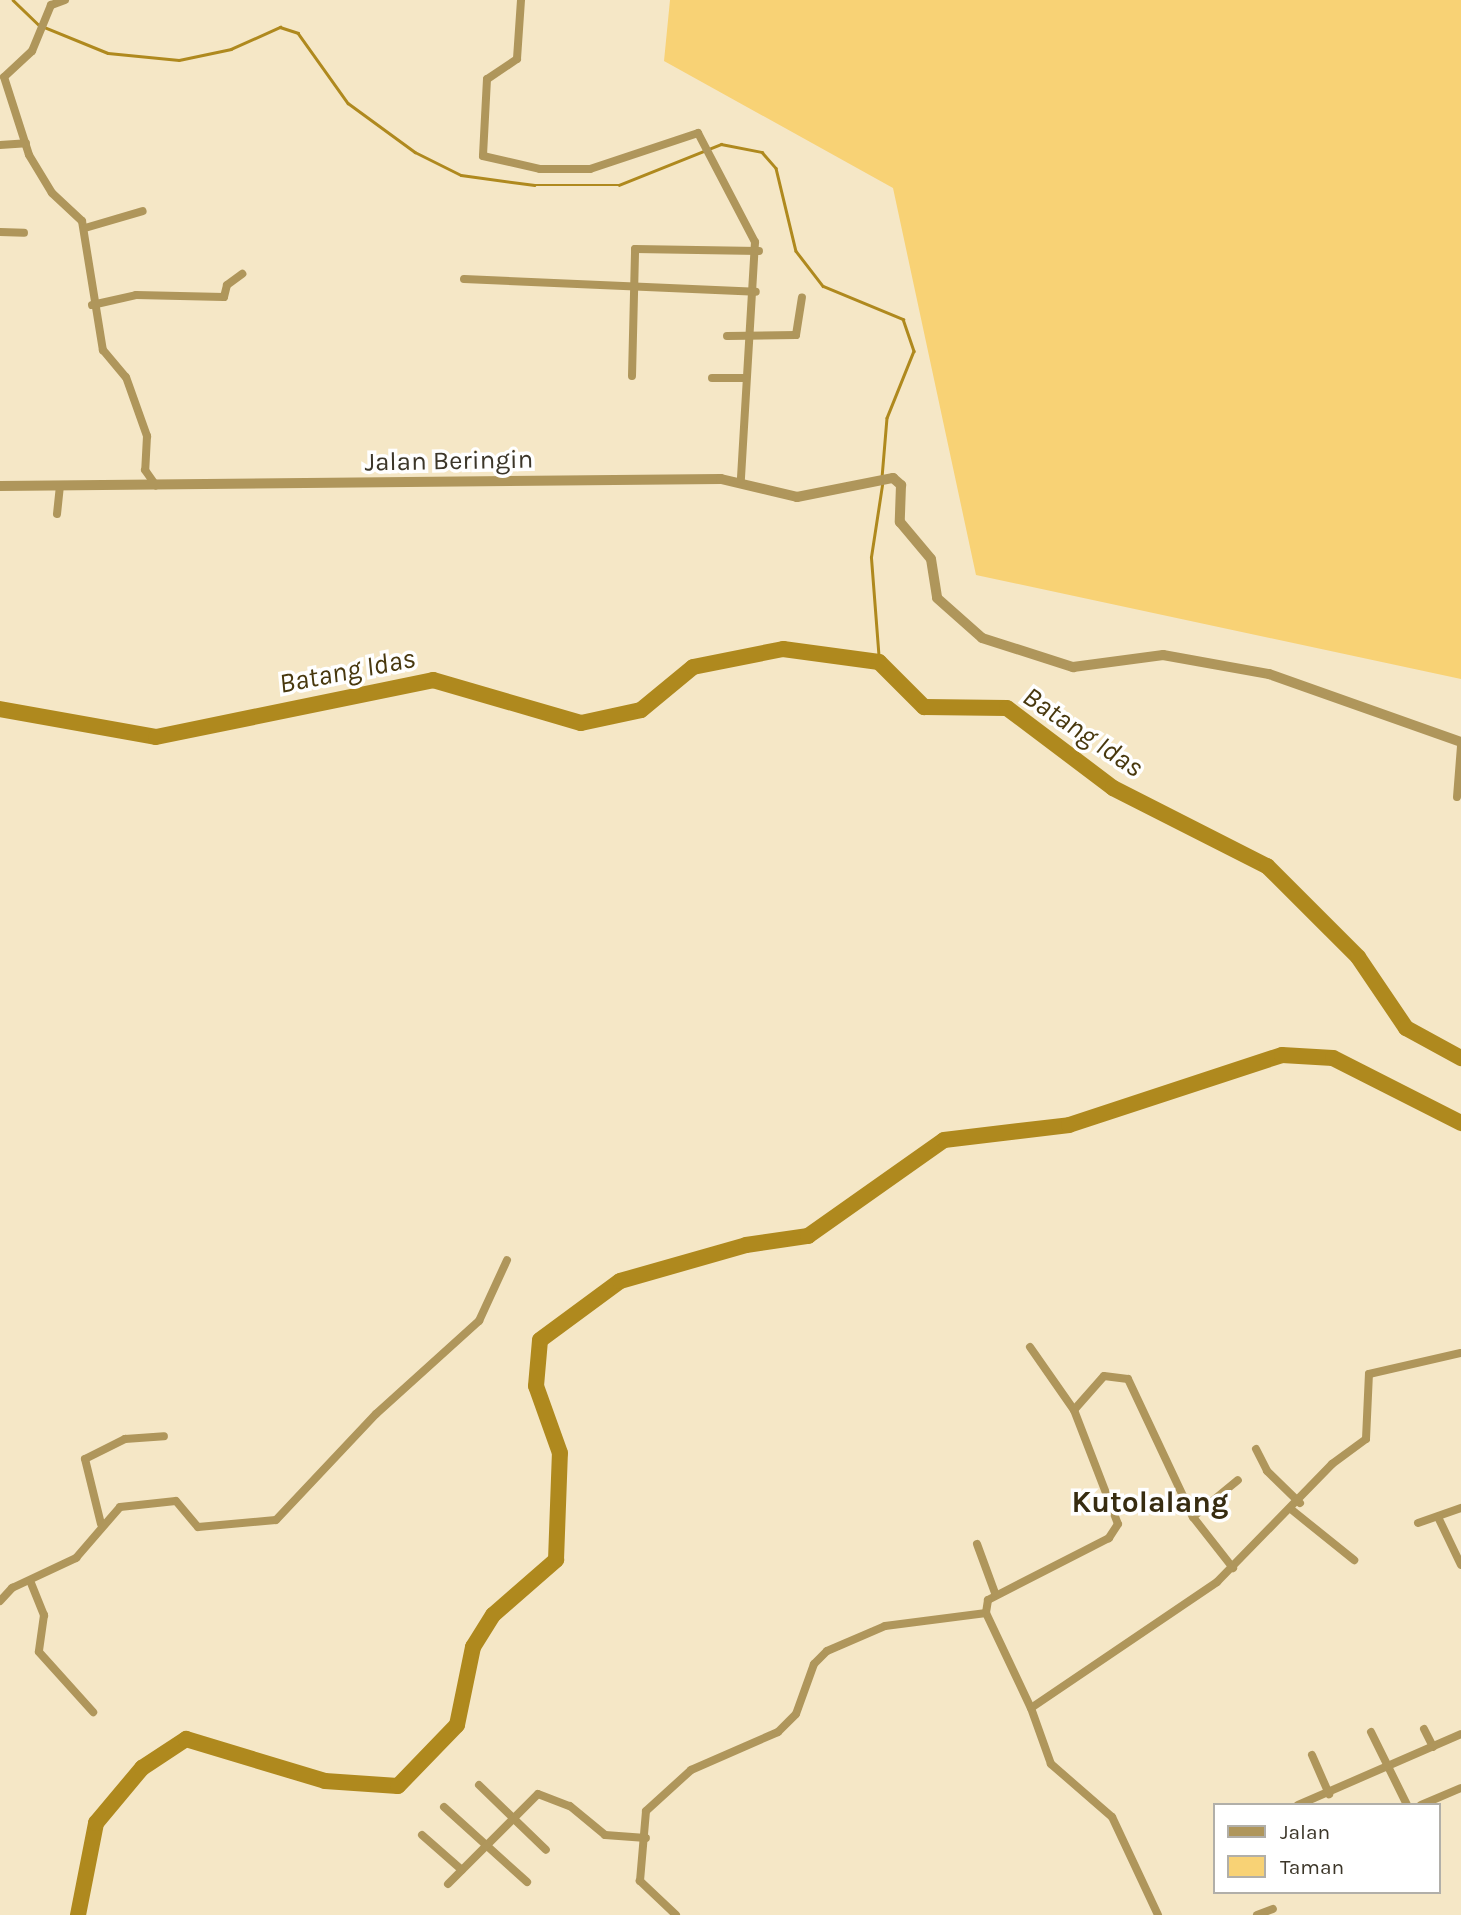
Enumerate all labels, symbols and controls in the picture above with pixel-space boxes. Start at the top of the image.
street label: Jalan Beringin [364,444,534,478]
water label: Batang Idas [276,641,418,701]
water label: Batang Idas [1016,679,1150,785]
district label: Kutolalang [1072,1484,1228,1520]
legend [1212,1803,1440,1894]
text: Jalan [1280,1820,1330,1844]
text: Taman [1280,1855,1344,1879]

